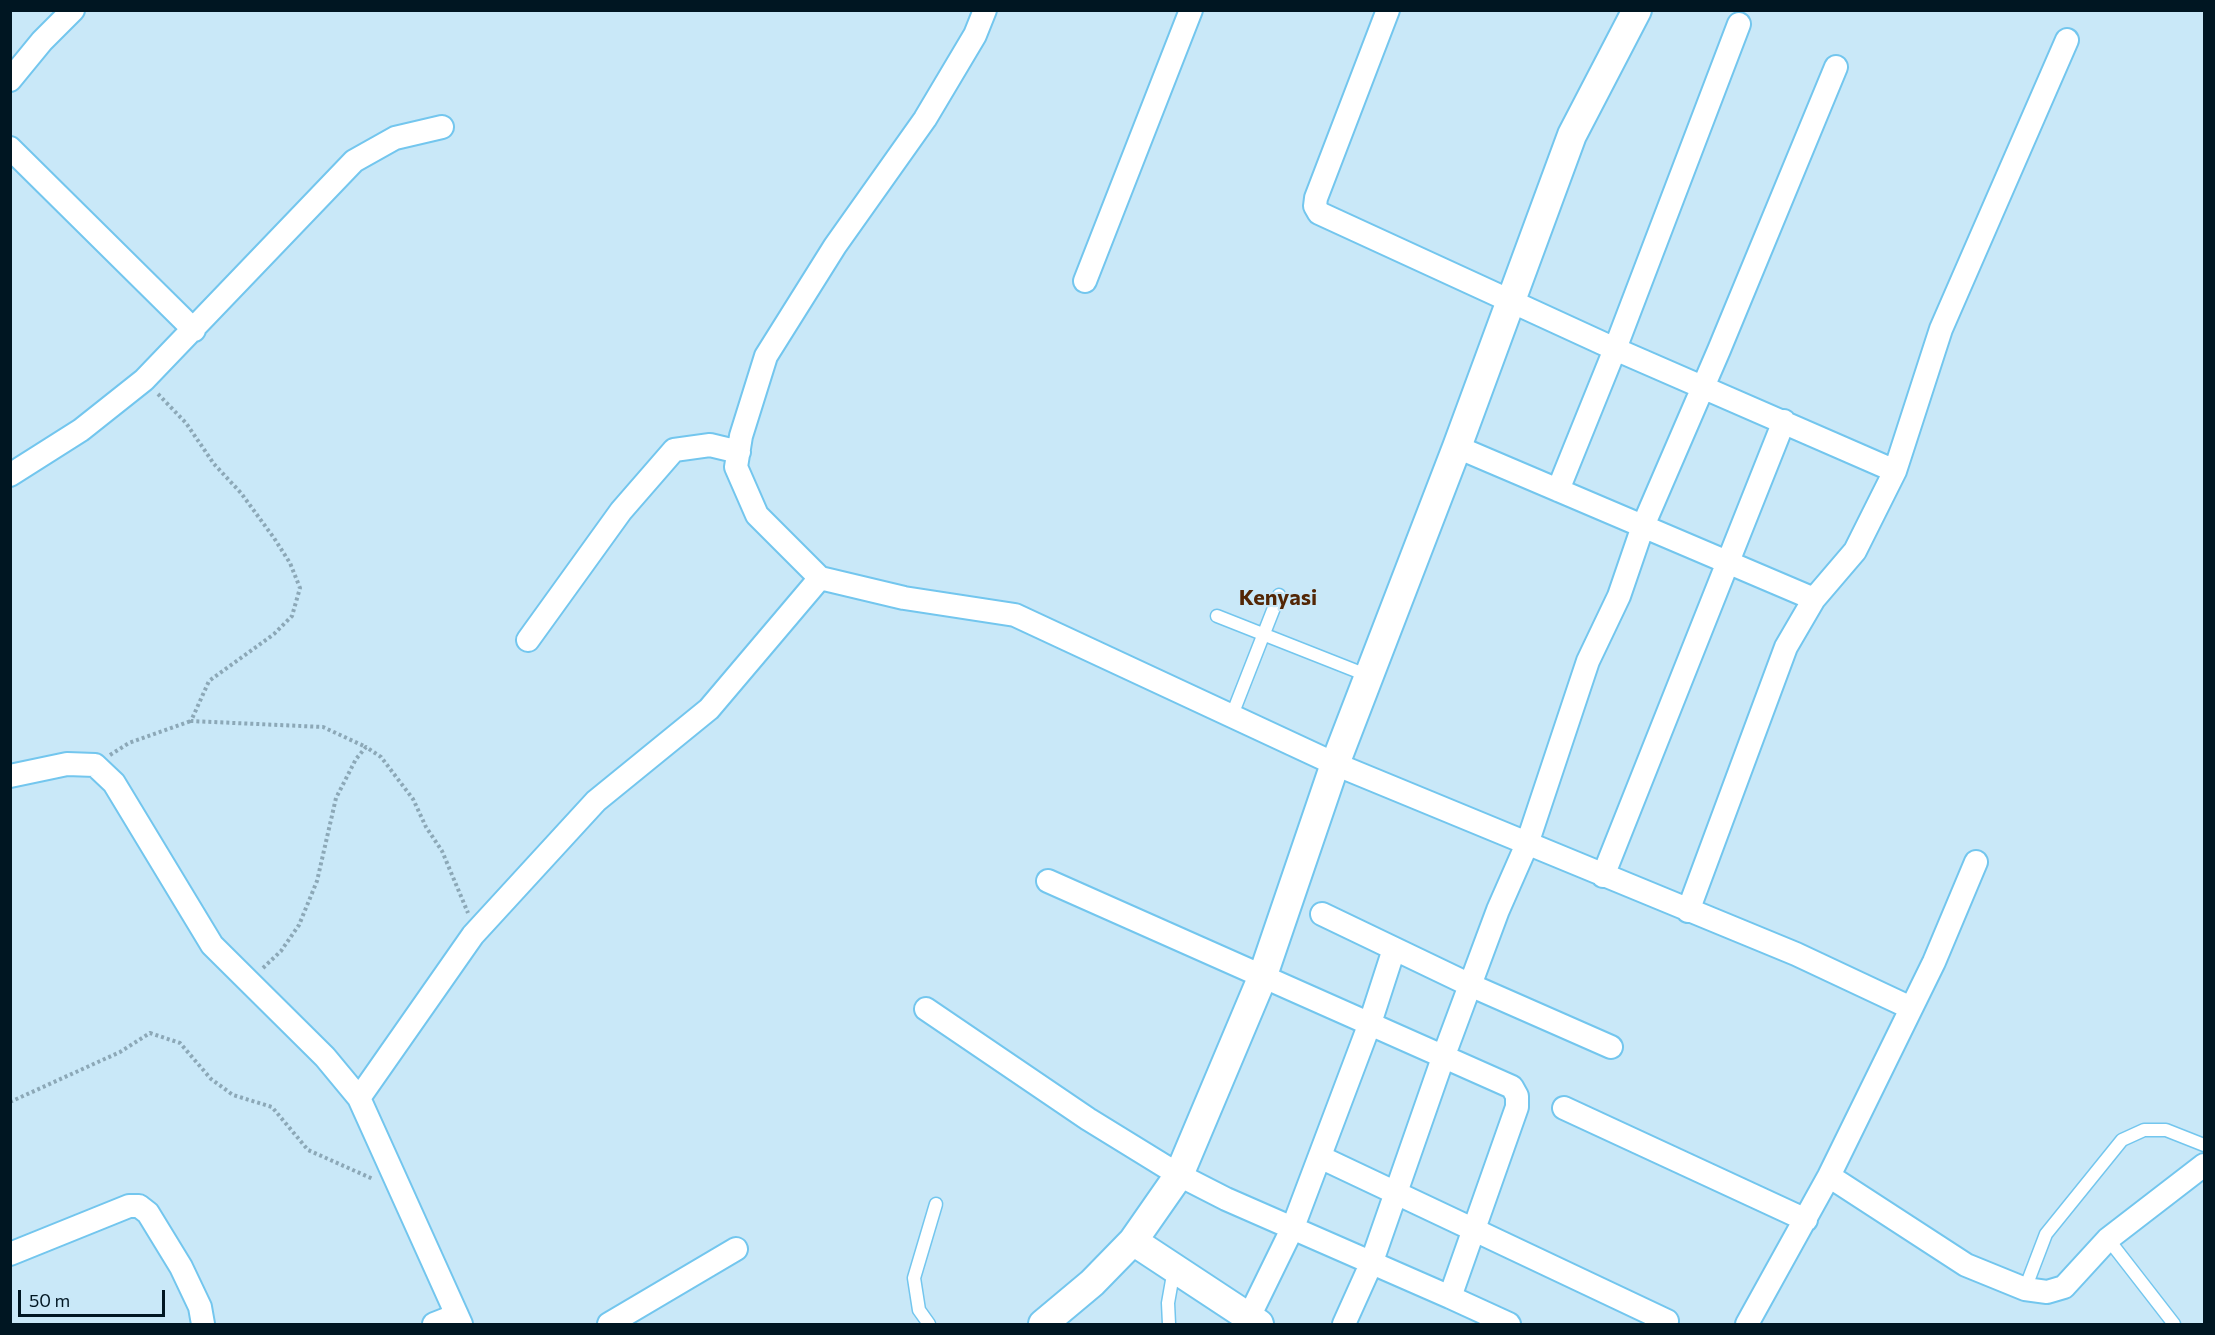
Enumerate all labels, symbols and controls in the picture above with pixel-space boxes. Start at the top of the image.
district label: Kenyasi [1239,585,1317,611]
scale bar [21,1278,168,1316]
text: 50 m [29,1289,70,1311]

